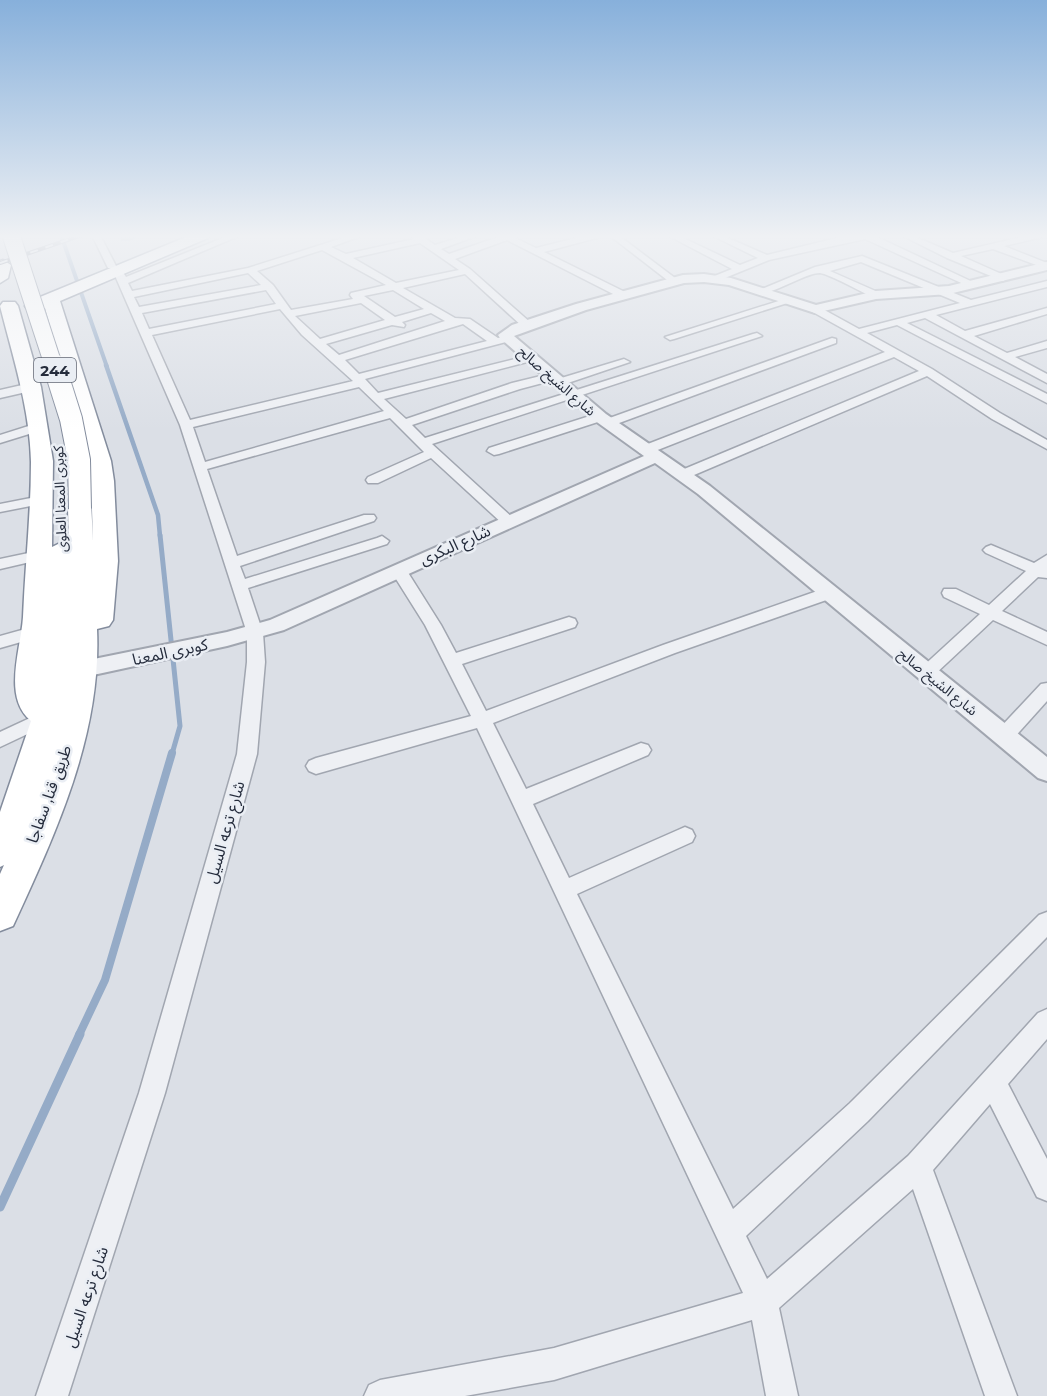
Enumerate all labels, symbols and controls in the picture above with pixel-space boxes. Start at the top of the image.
street label: شارع الشيخ صالح [513,342,600,421]
road number: 244 [34,358,76,382]
street label: كوبرى المعنا العلوى [49,445,71,553]
street label: شارع البكرى [417,521,495,572]
street label: كوبرى المعنا [130,635,210,669]
street label: شارع الشيخ صالح [893,644,981,721]
street label: طريق قنا, سفاجا [23,742,76,846]
street label: شارع ترعه السيل [201,779,252,886]
street label: شارع ترعه السيل [60,1244,115,1351]

